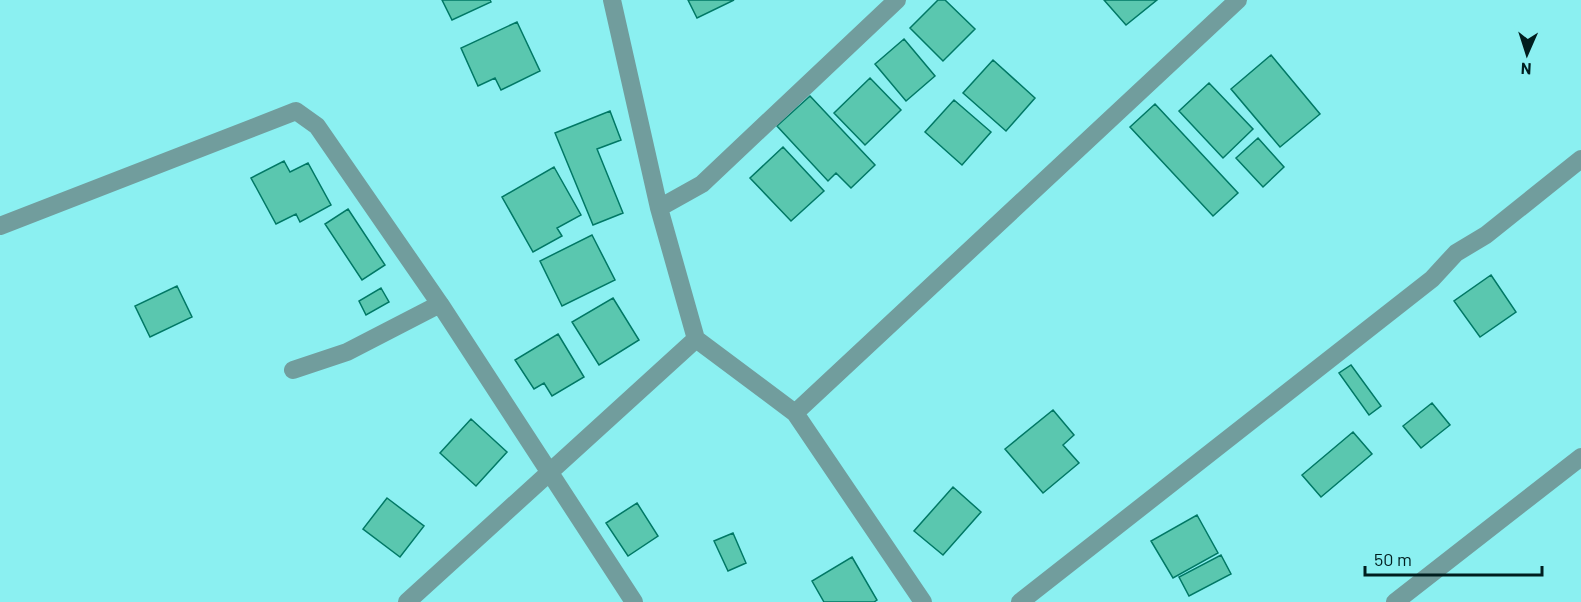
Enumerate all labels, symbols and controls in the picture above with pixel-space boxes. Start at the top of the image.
north arrow [1497,24,1557,84]
text: N [1520,60,1532,79]
scale bar [1365,539,1542,577]
text: 50 m [1374,548,1412,570]

